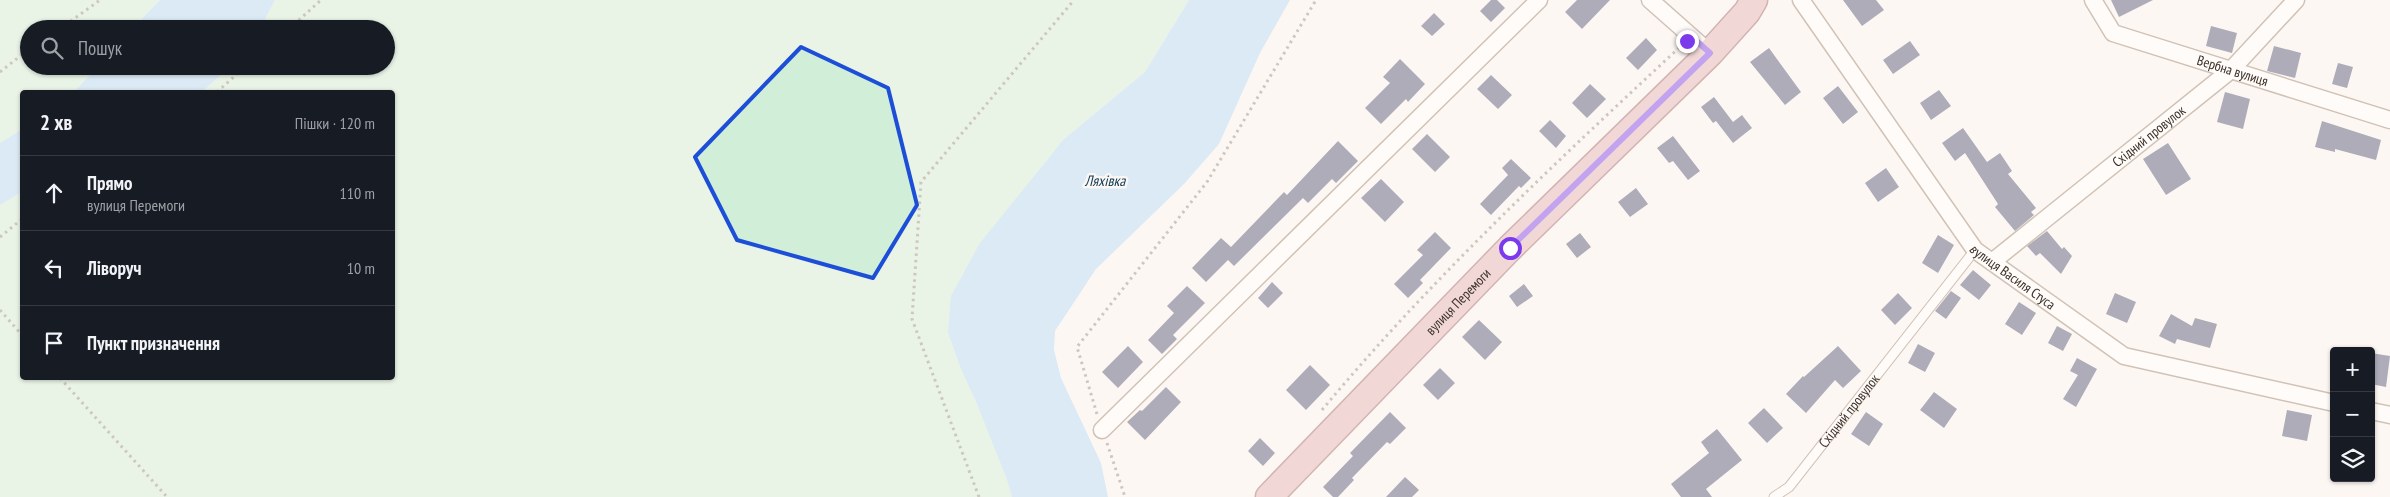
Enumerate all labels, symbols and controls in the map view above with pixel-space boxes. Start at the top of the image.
search box [20,20,395,75]
route end [1676,30,1699,53]
icon: search [38,34,66,62]
text: Пошук [78,36,122,60]
street label: Вербна вулиця [2195,51,2270,90]
street label: Східний провулок [2108,101,2189,171]
text: 2 хв [40,109,72,136]
text: Пішки · 120 m [295,113,375,133]
text: Прямо [87,171,132,195]
water label: Ляхівка [1084,171,1126,190]
icon: ahead [40,179,68,207]
text: 110 m [340,183,375,203]
text: вулиця Перемоги [87,195,185,215]
route start [1499,237,1522,260]
street label: вулиця Василя Стуса [1965,242,2059,313]
icon: left [40,254,68,282]
text: Ліворуч [87,256,141,280]
text: 10 m [347,258,375,278]
street label: вулиця Перемоги [1422,264,1495,339]
icon: arrive [40,329,68,357]
text: Пункт призначення [87,331,220,355]
map controls [2330,347,2375,482]
button: + [2330,347,2375,392]
street label: Східний провулок [1814,370,1884,451]
button: − [2330,392,2375,437]
button: layers [2330,437,2375,482]

